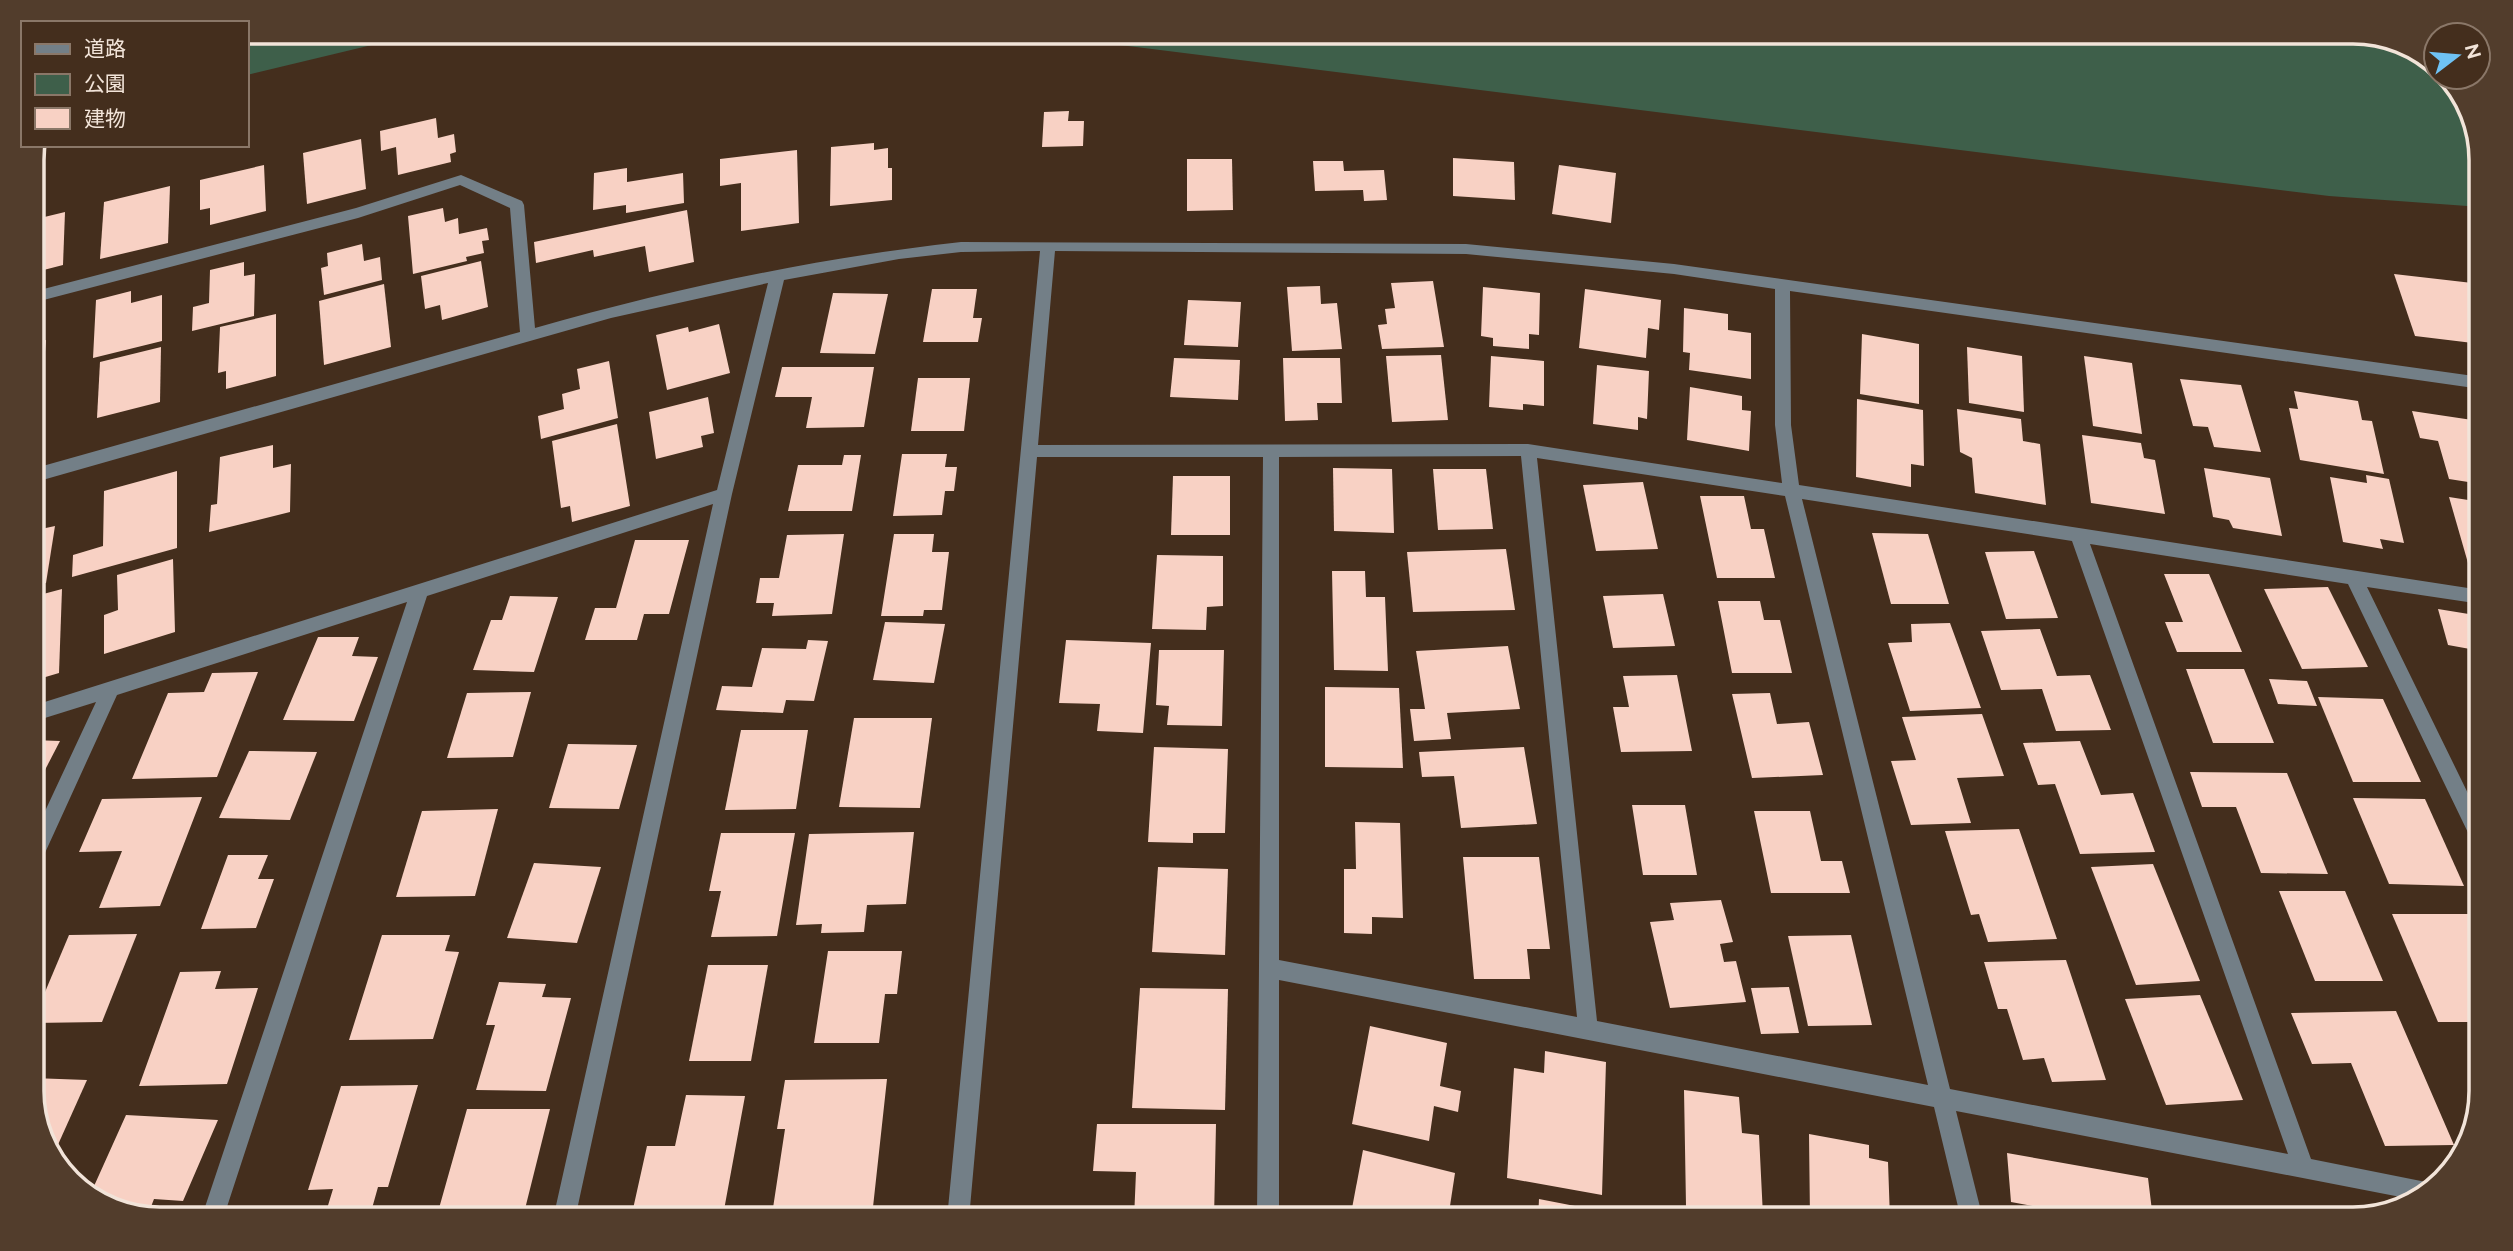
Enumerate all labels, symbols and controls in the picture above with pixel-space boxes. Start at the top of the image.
legend [21,21,248,147]
north arrow [2422,21,2492,91]
text: 道路 [84,36,126,61]
text: N [2461,41,2486,61]
text: 公園 [84,71,126,96]
text: 建物 [84,106,126,131]

